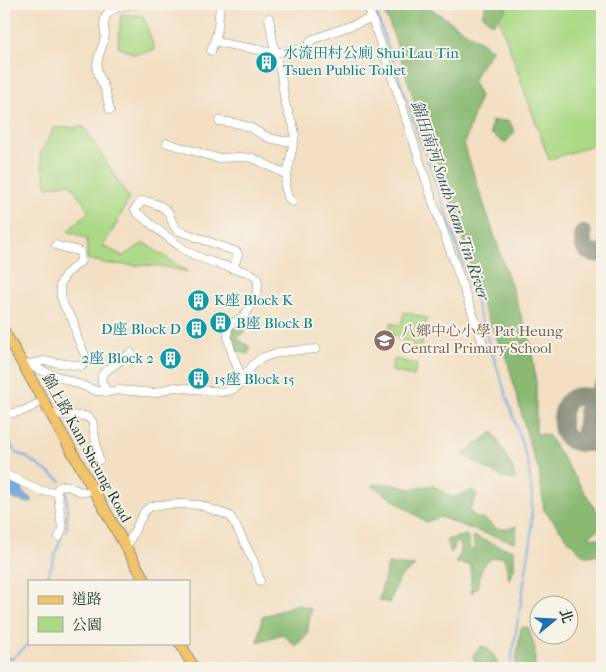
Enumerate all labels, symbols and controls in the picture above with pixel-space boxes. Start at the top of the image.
place label: 水流田村公廁 Shui Lau Tin Tsuen Public Toilet [283,44,459,79]
building icon: 水流田村公廁 Shui Lau Tin Tsuen Public Toilet [255,50,279,74]
water label: 錦田南河 South Kam Tin River [407,98,494,304]
building icon: K座 Block K [186,288,210,312]
place label: K座 Block K [214,291,294,309]
building icon: B座 Block B [208,311,232,335]
place label: B座 Block B [236,314,313,332]
building icon: D座 Block D [185,317,209,341]
place label: D座 Block D [101,320,181,338]
place label: 八鄉中心小學 Pat Heung Central Primary School [401,322,564,357]
school or university icon: 八鄉中心小學 Pat Heung Central Primary School [373,328,397,352]
building icon: 2座 Block 2 [158,346,182,370]
place label: 2座 Block 2 [81,349,154,367]
building icon: 15座 Block 15 [186,367,210,391]
place label: 15座 Block 15 [214,370,295,388]
street label: 錦上路 Kam Sheung Road [39,371,136,526]
legend [28,580,190,644]
text: 道路 [72,590,102,608]
north arrow [528,594,578,644]
text: 北 [556,607,576,625]
text: 公園 [72,616,102,634]

